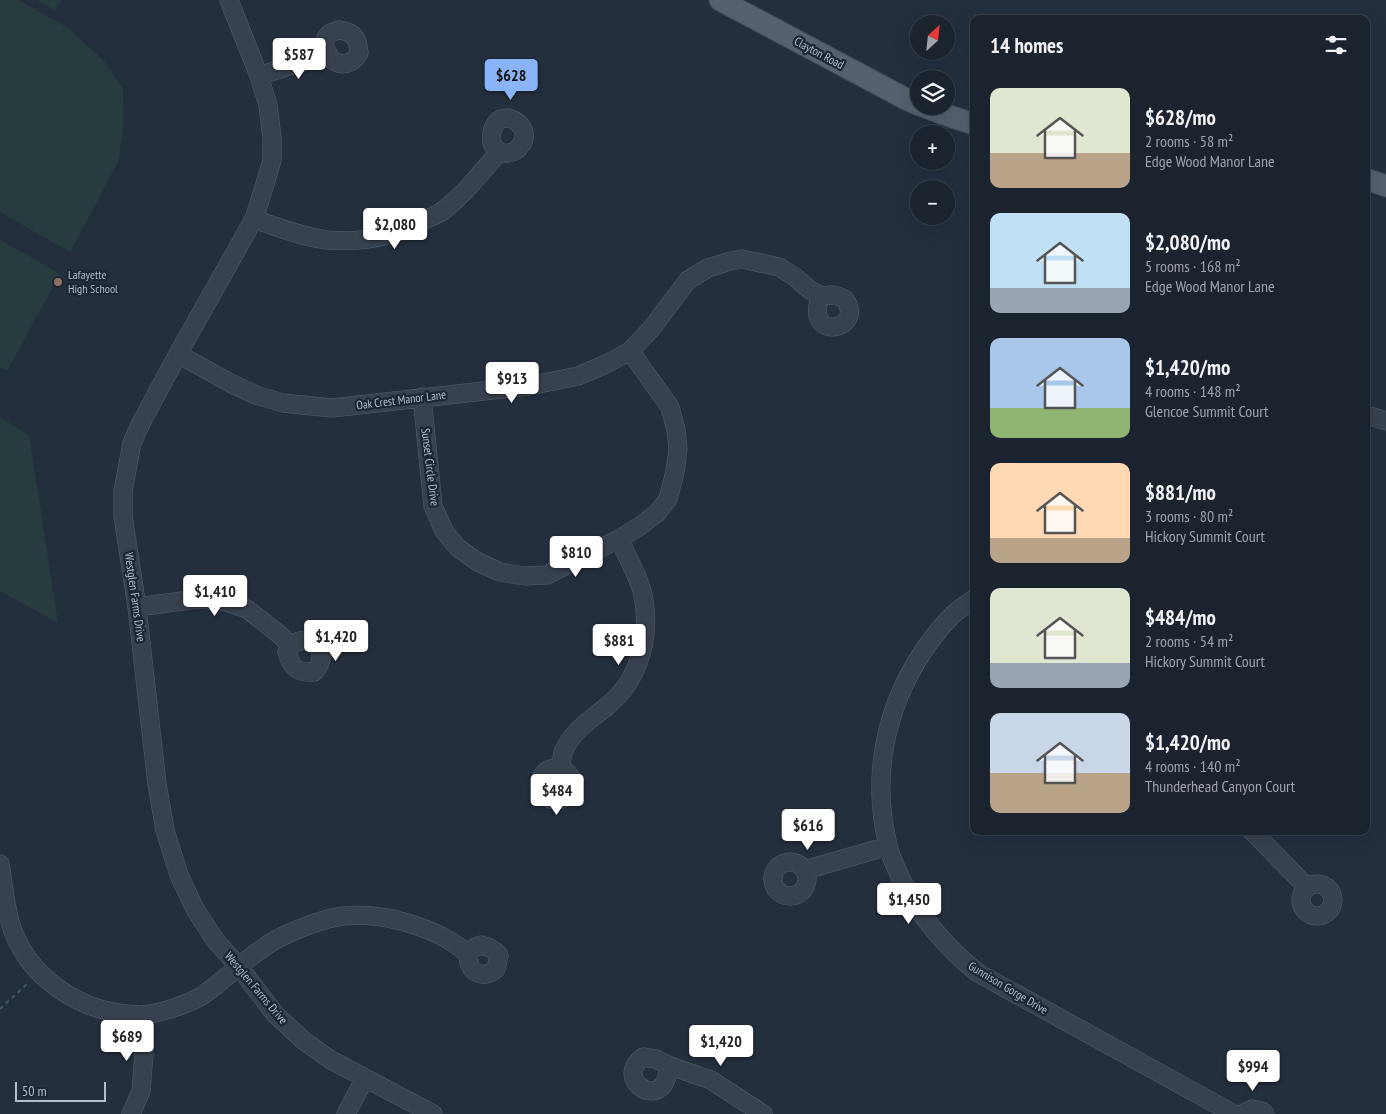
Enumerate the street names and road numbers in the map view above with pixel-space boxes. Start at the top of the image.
street label: Clayton Road [792,33,847,72]
street label: Oak Crest Manor Lane [355,387,447,412]
street label: Sunset Circle Drive [418,427,443,507]
street label: Westglen Farms Drive [122,551,149,643]
street label: Westglen Farms Drive [222,948,291,1027]
street label: Gunnison Gorge Drive [966,958,1051,1017]

